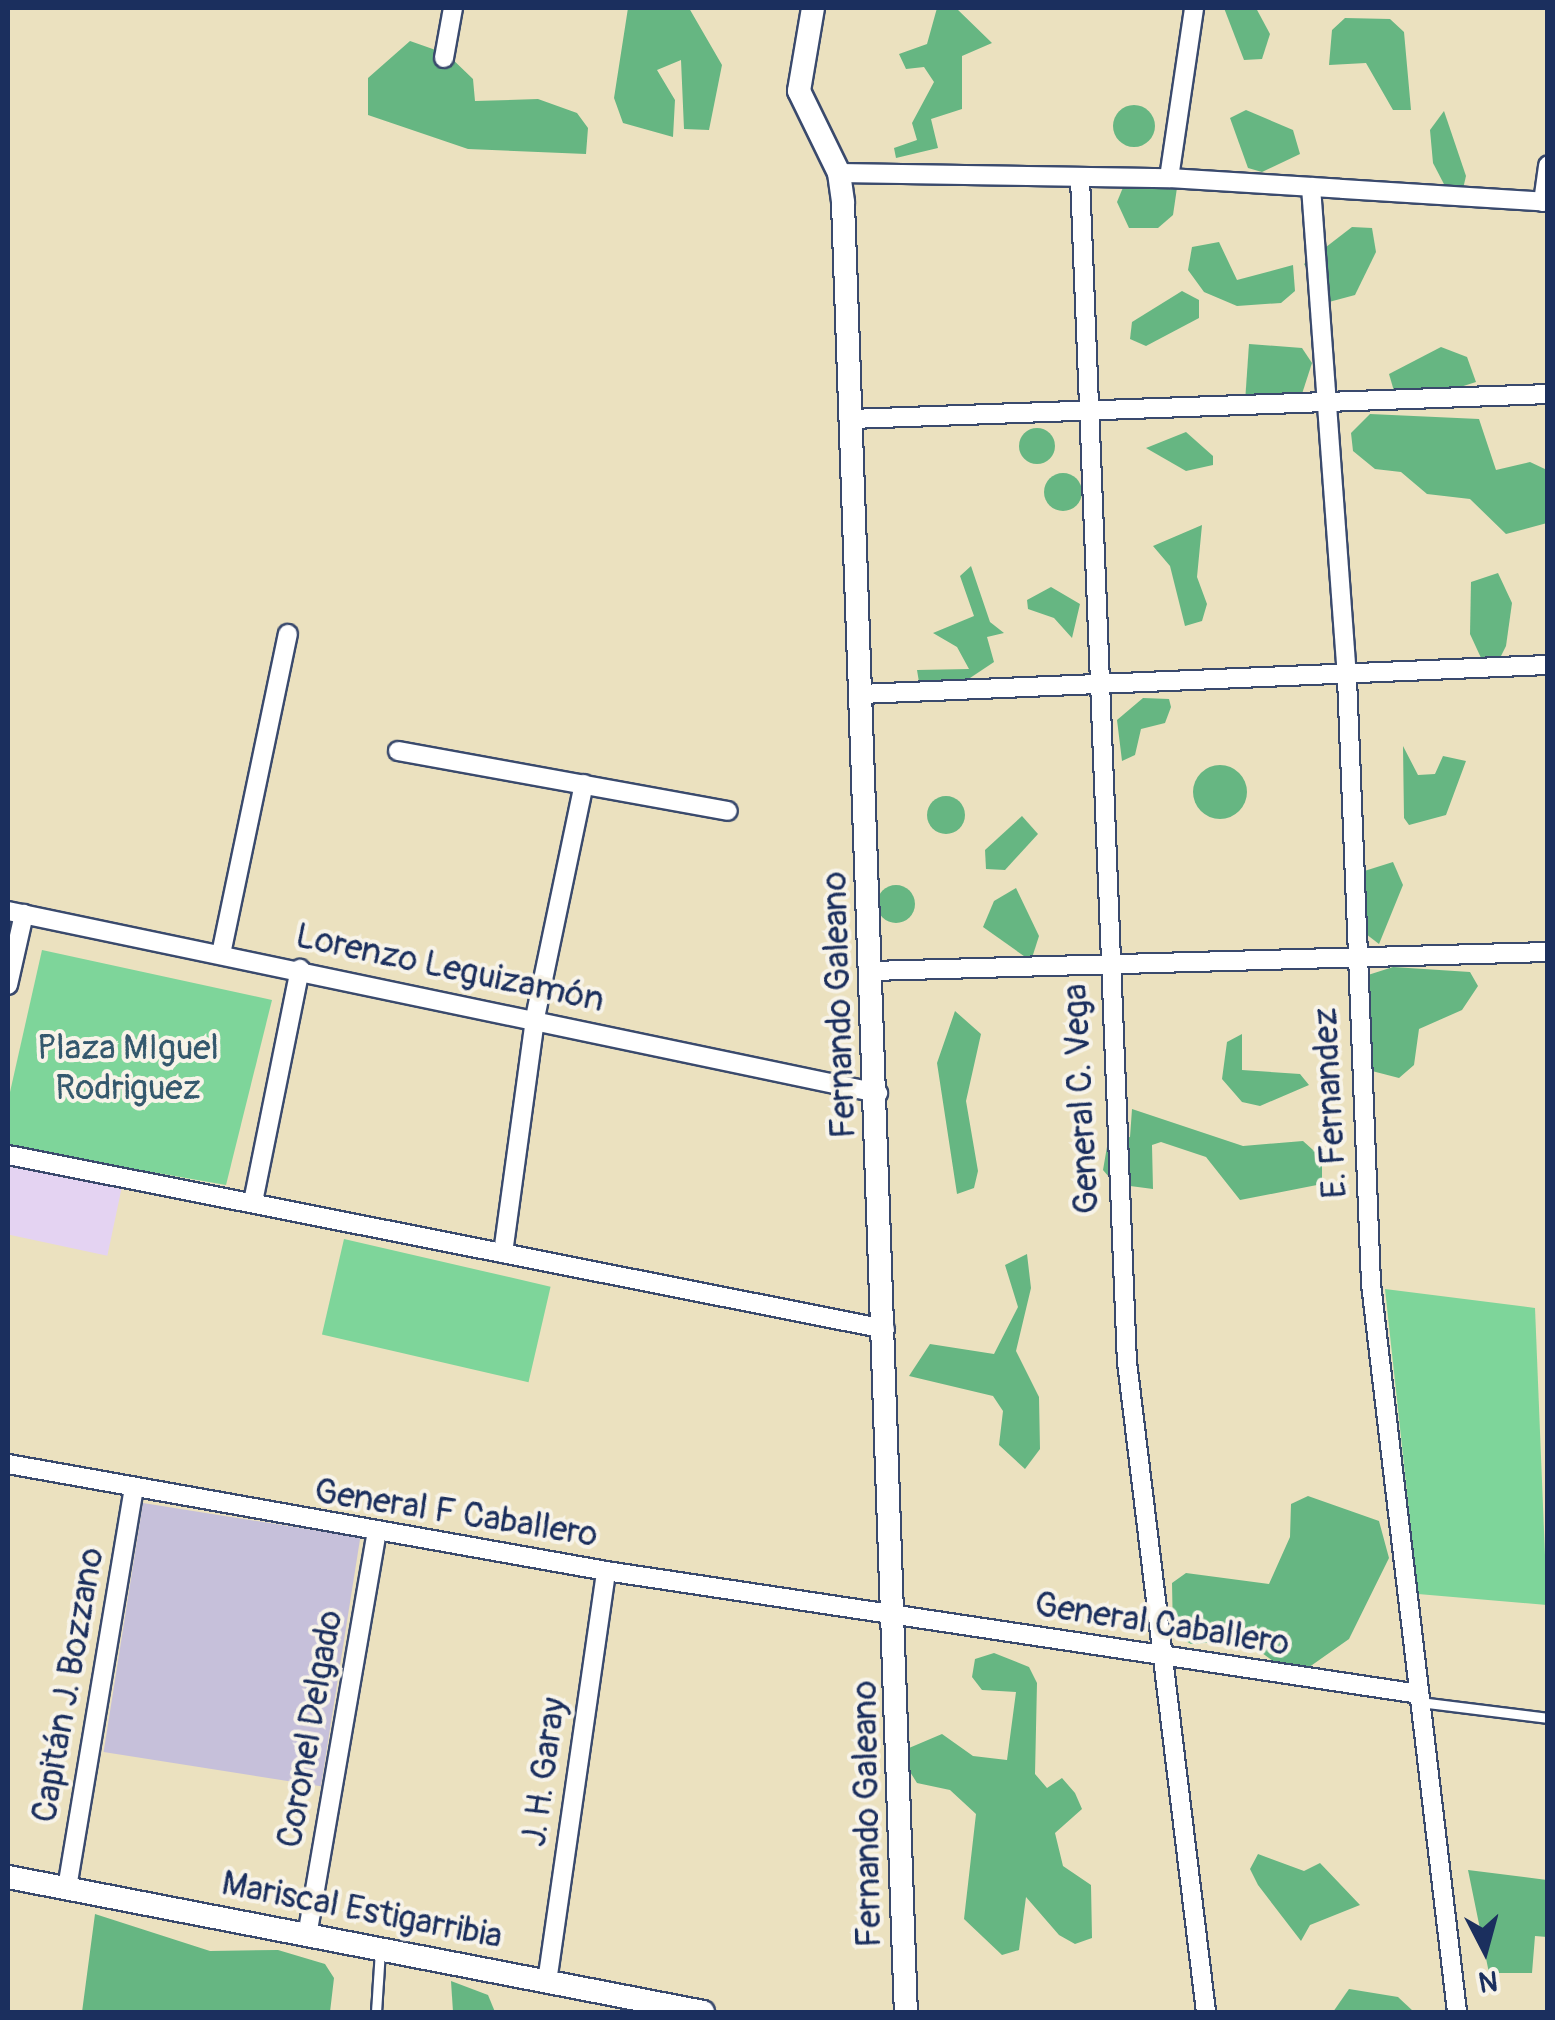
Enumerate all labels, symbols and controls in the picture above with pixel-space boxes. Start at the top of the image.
street label: Fernando Galeano [813,871,865,1139]
street label: Lorenzo Leguizamón [292,915,608,1021]
street label: General C. Vega [1054,983,1108,1215]
street label: E. Fernandez [1304,1006,1356,1200]
park label: Plaza MIguel Rodriguez [37,1027,219,1109]
street label: General F Caballero [311,1470,601,1556]
street label: Capitán J. Bozzano [23,1544,113,1826]
street label: General Caballero [1032,1583,1292,1665]
street label: Coronel Delgado [268,1607,352,1851]
street label: Fernando Galeano [844,1680,890,1948]
street label: J. H. Garay [513,1695,575,1849]
street label: Mariscal Estigarribia [218,1862,506,1958]
north arrow [1435,1900,1535,2000]
text: N [1477,1962,1499,1999]

